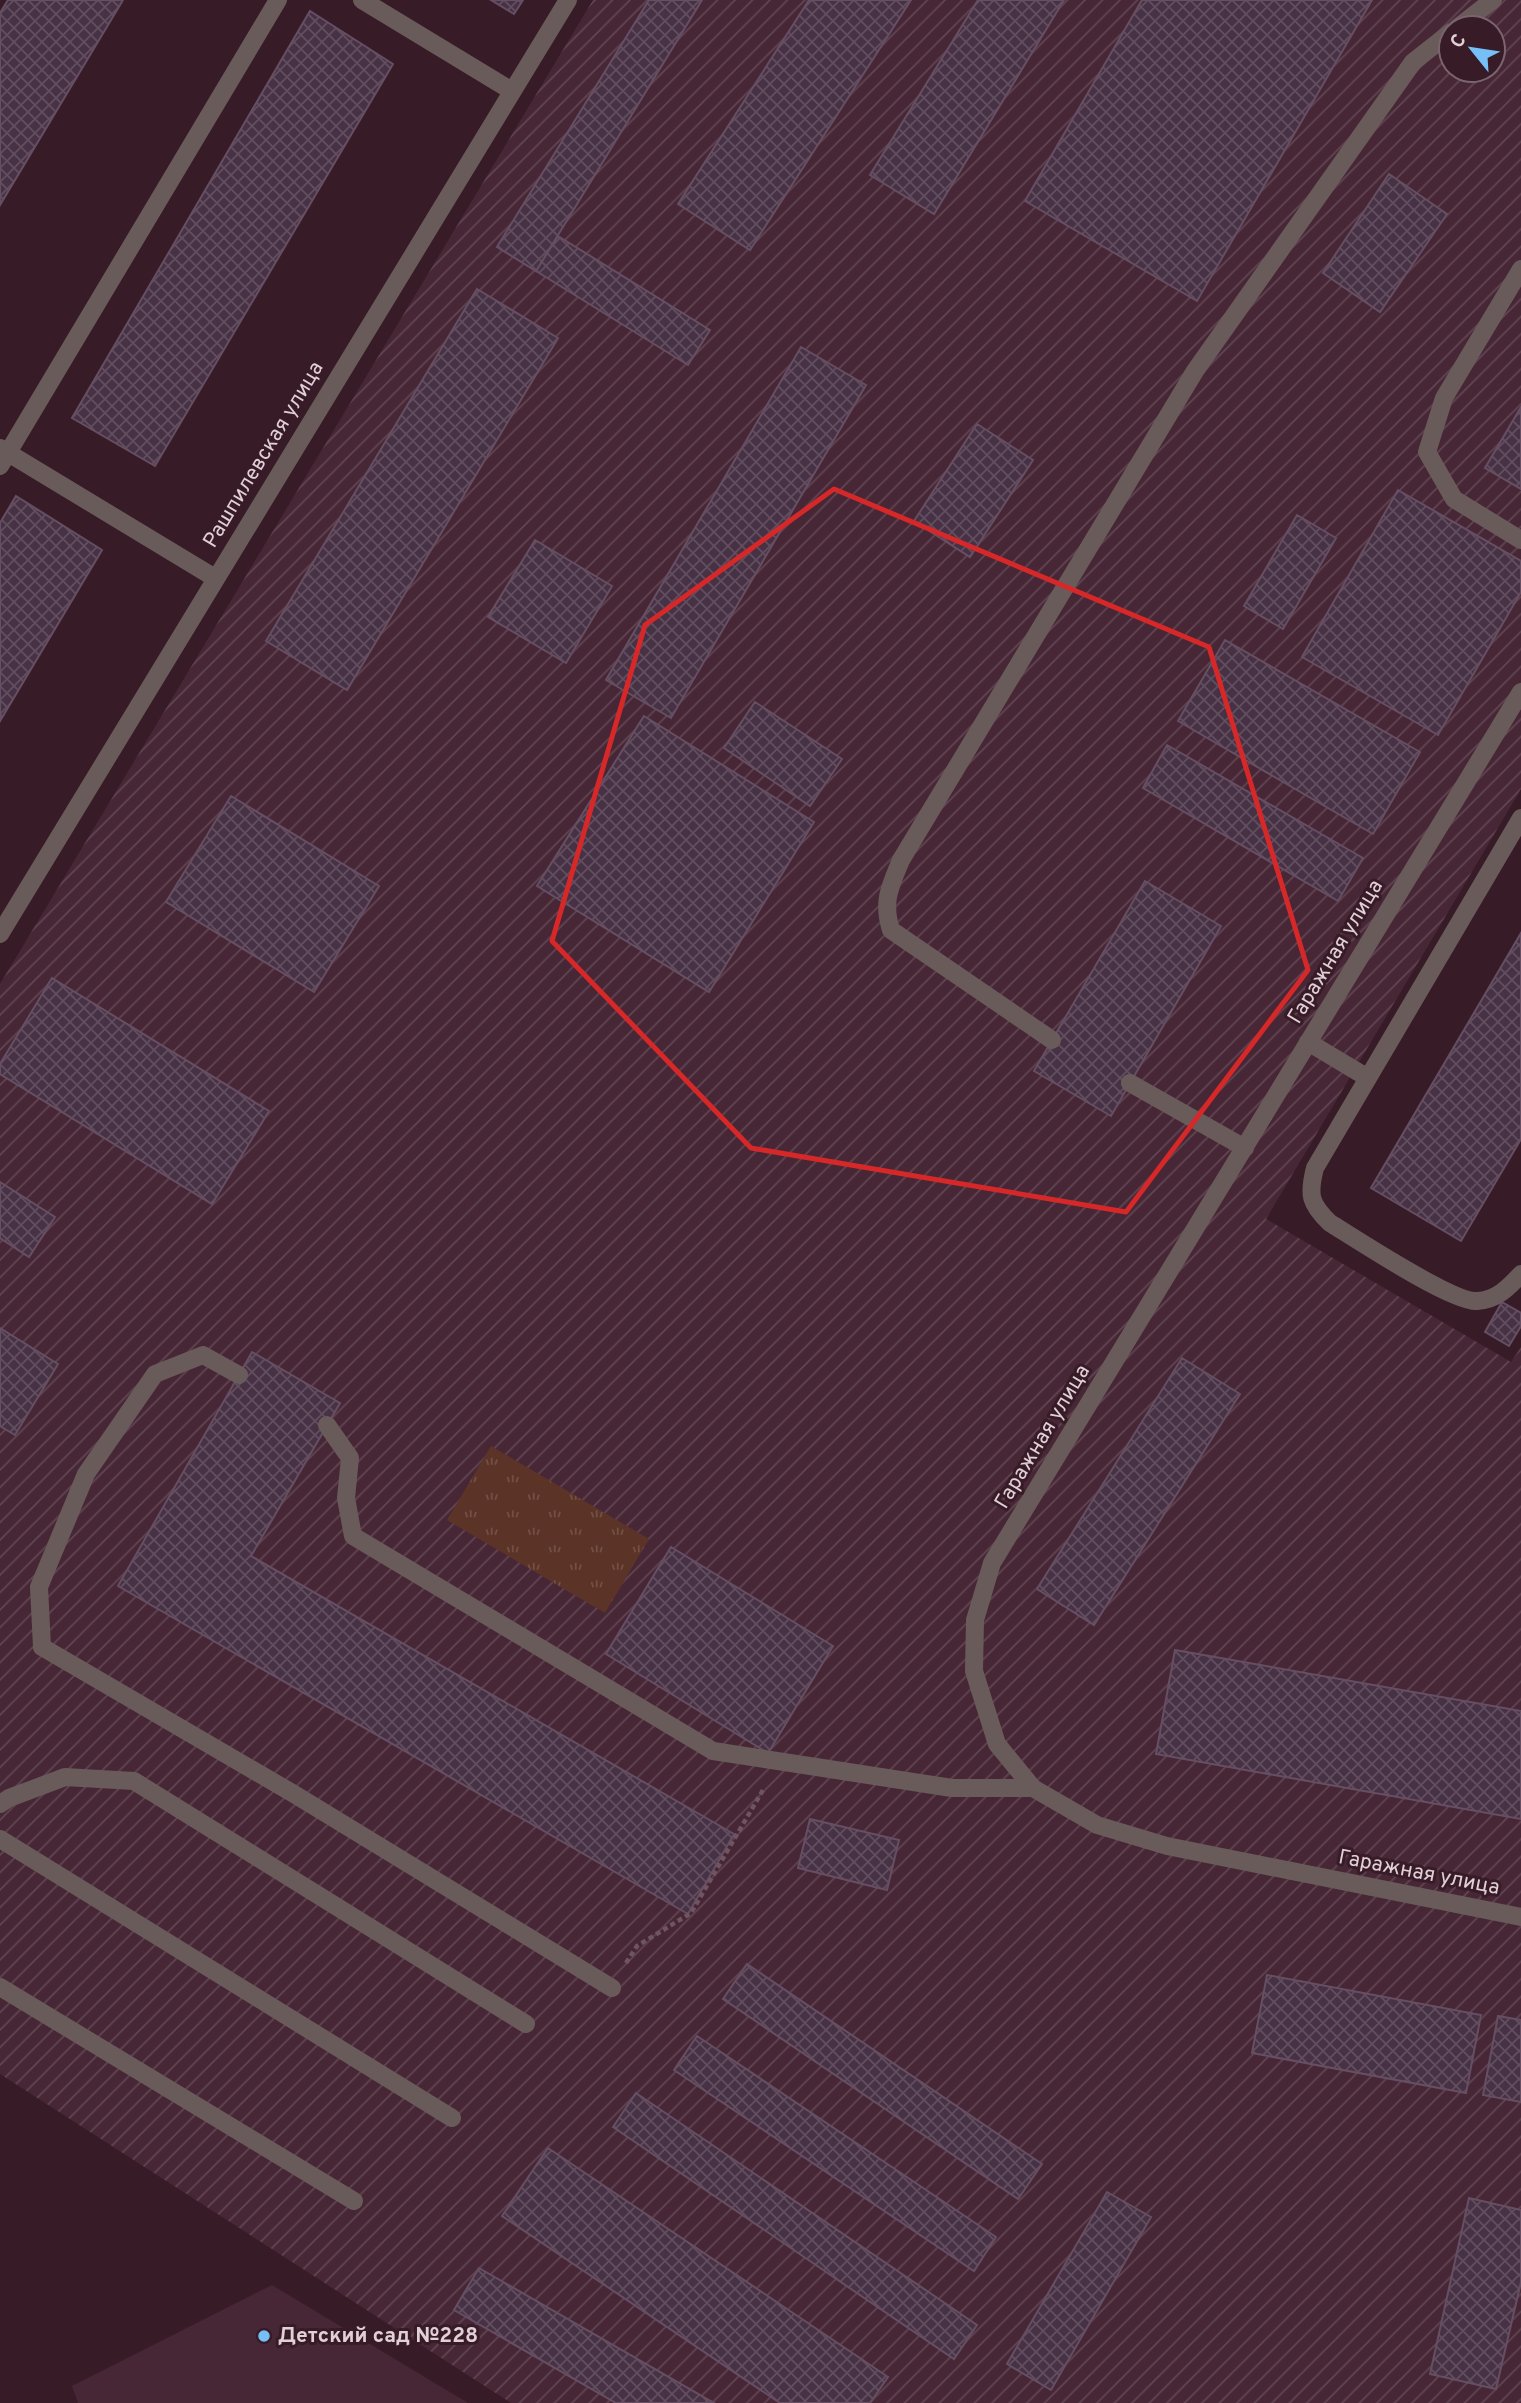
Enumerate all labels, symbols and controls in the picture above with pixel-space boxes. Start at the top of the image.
north arrow [1437,14,1507,84]
text: С [1446,30,1472,53]
street label: Рашпилевская улица [198,357,330,553]
street label: Гаражная улица [1282,875,1390,1029]
street label: Гаражная улица [989,1360,1097,1514]
street label: Гаражная улица [1336,1844,1502,1902]
place label: Детский сад №228 [278,2323,478,2350]
marker: Детский сад №228 [256,2328,272,2344]

